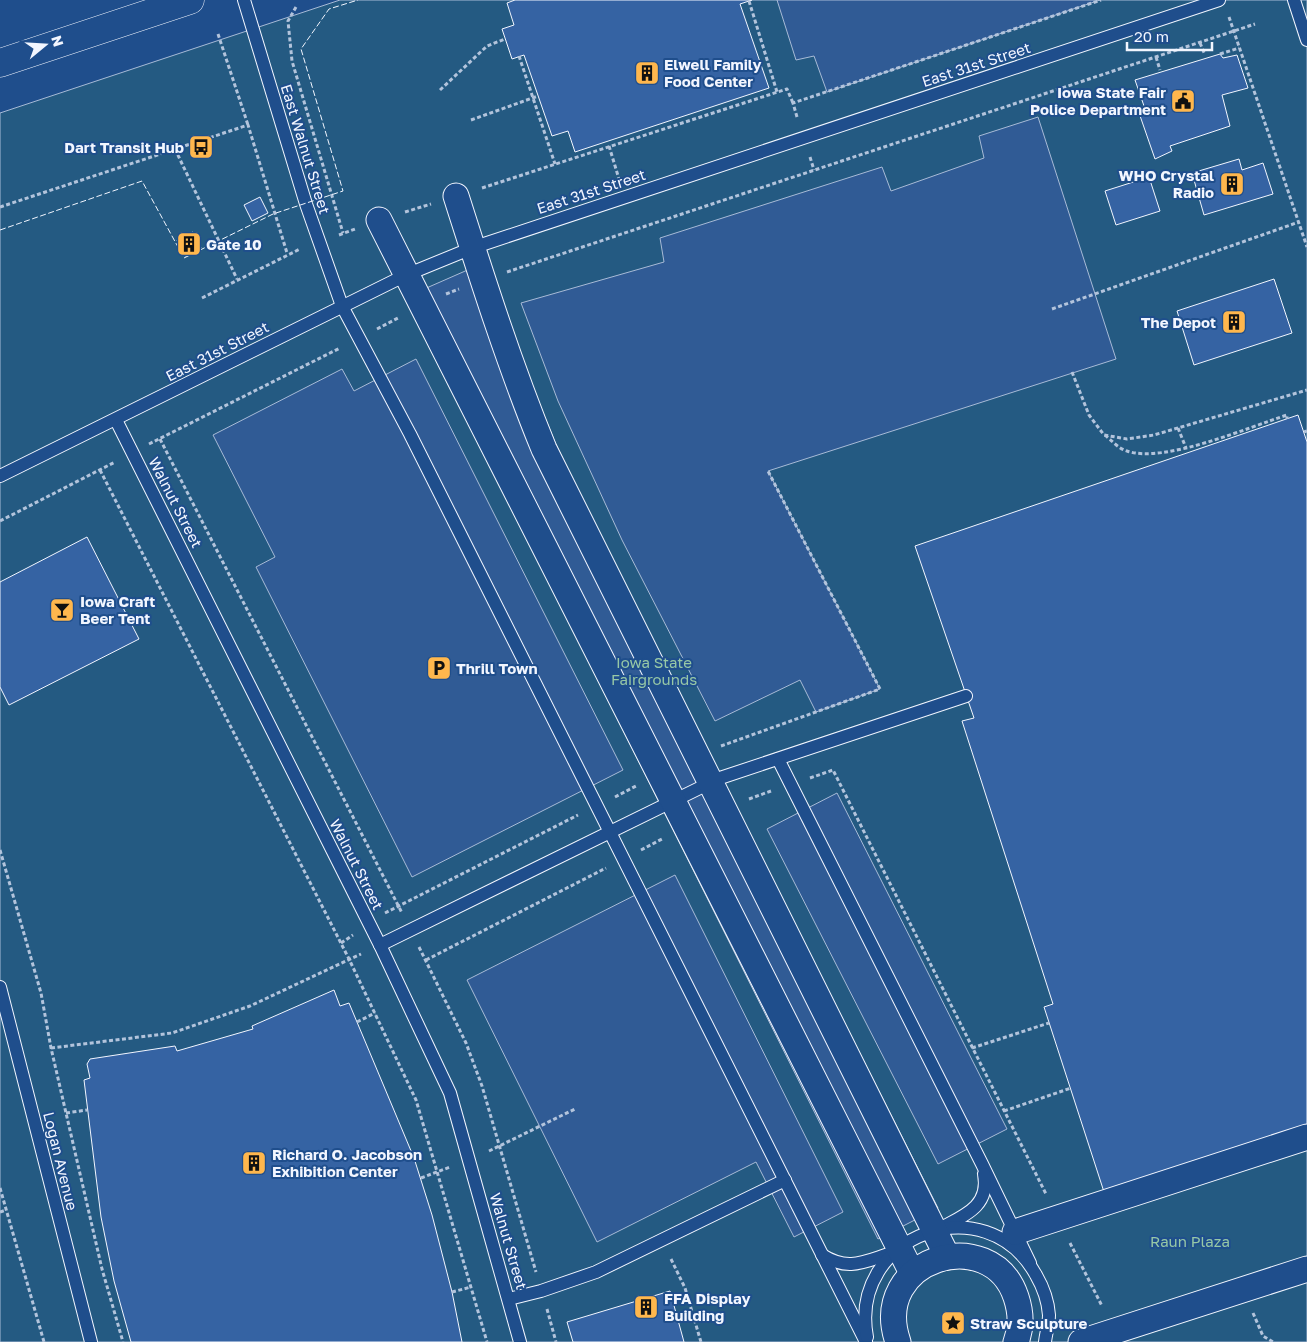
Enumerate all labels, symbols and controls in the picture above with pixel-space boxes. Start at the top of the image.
north arrow [20,20,70,70]
scale bar [1127,20,1212,52]
text: 20 m [1134,27,1169,45]
text: N [48,33,68,49]
street label: East 31st Street [919,38,1033,90]
place label: Elwell Family Food Center [664,55,762,90]
building icon: Elwell Family Food Center [634,60,660,86]
street label: East Walnut Street [278,82,334,216]
place label: Iowa State Fair Police Department [1030,83,1166,118]
public building icon: Iowa State Fair Police Department [1170,88,1196,114]
bus stop icon: Dart Transit Hub [188,134,214,160]
place label: Dart Transit Hub [64,138,184,156]
street label: East 31st Street [534,165,648,217]
place label: WHO Crystal Radio [1119,166,1214,201]
building icon: WHO Crystal Radio [1219,171,1245,197]
building icon: Gate 10 [176,231,202,257]
place label: Gate 10 [206,235,262,253]
building icon: The Depot [1221,309,1247,335]
place label: The Depot [1141,313,1216,331]
street label: East 31st Street [162,317,272,385]
street label: Walnut Street [145,454,207,550]
place label: Iowa Craft Beer Tent [80,592,155,627]
bar icon: Iowa Craft Beer Tent [49,597,75,623]
park label: Iowa State Fairgrounds [611,653,697,688]
parking icon: Thrill Town [426,655,452,681]
place label: Thrill Town [456,659,538,677]
street label: Walnut Street [326,816,388,912]
street label: Logan Avenue [40,1110,82,1212]
place label: Richard O. Jacobson Exhibition Center [272,1145,422,1180]
building icon: Richard O. Jacobson Exhibition Center [241,1150,267,1176]
street label: Walnut Street [487,1191,531,1291]
park label: Raun Plaza [1150,1232,1230,1250]
place label: FFA Display Building [664,1289,750,1324]
building icon: FFA Display Building [633,1294,659,1320]
place icon: Straw Sculpture [940,1310,966,1336]
place label: Straw Sculpture [970,1314,1088,1332]

